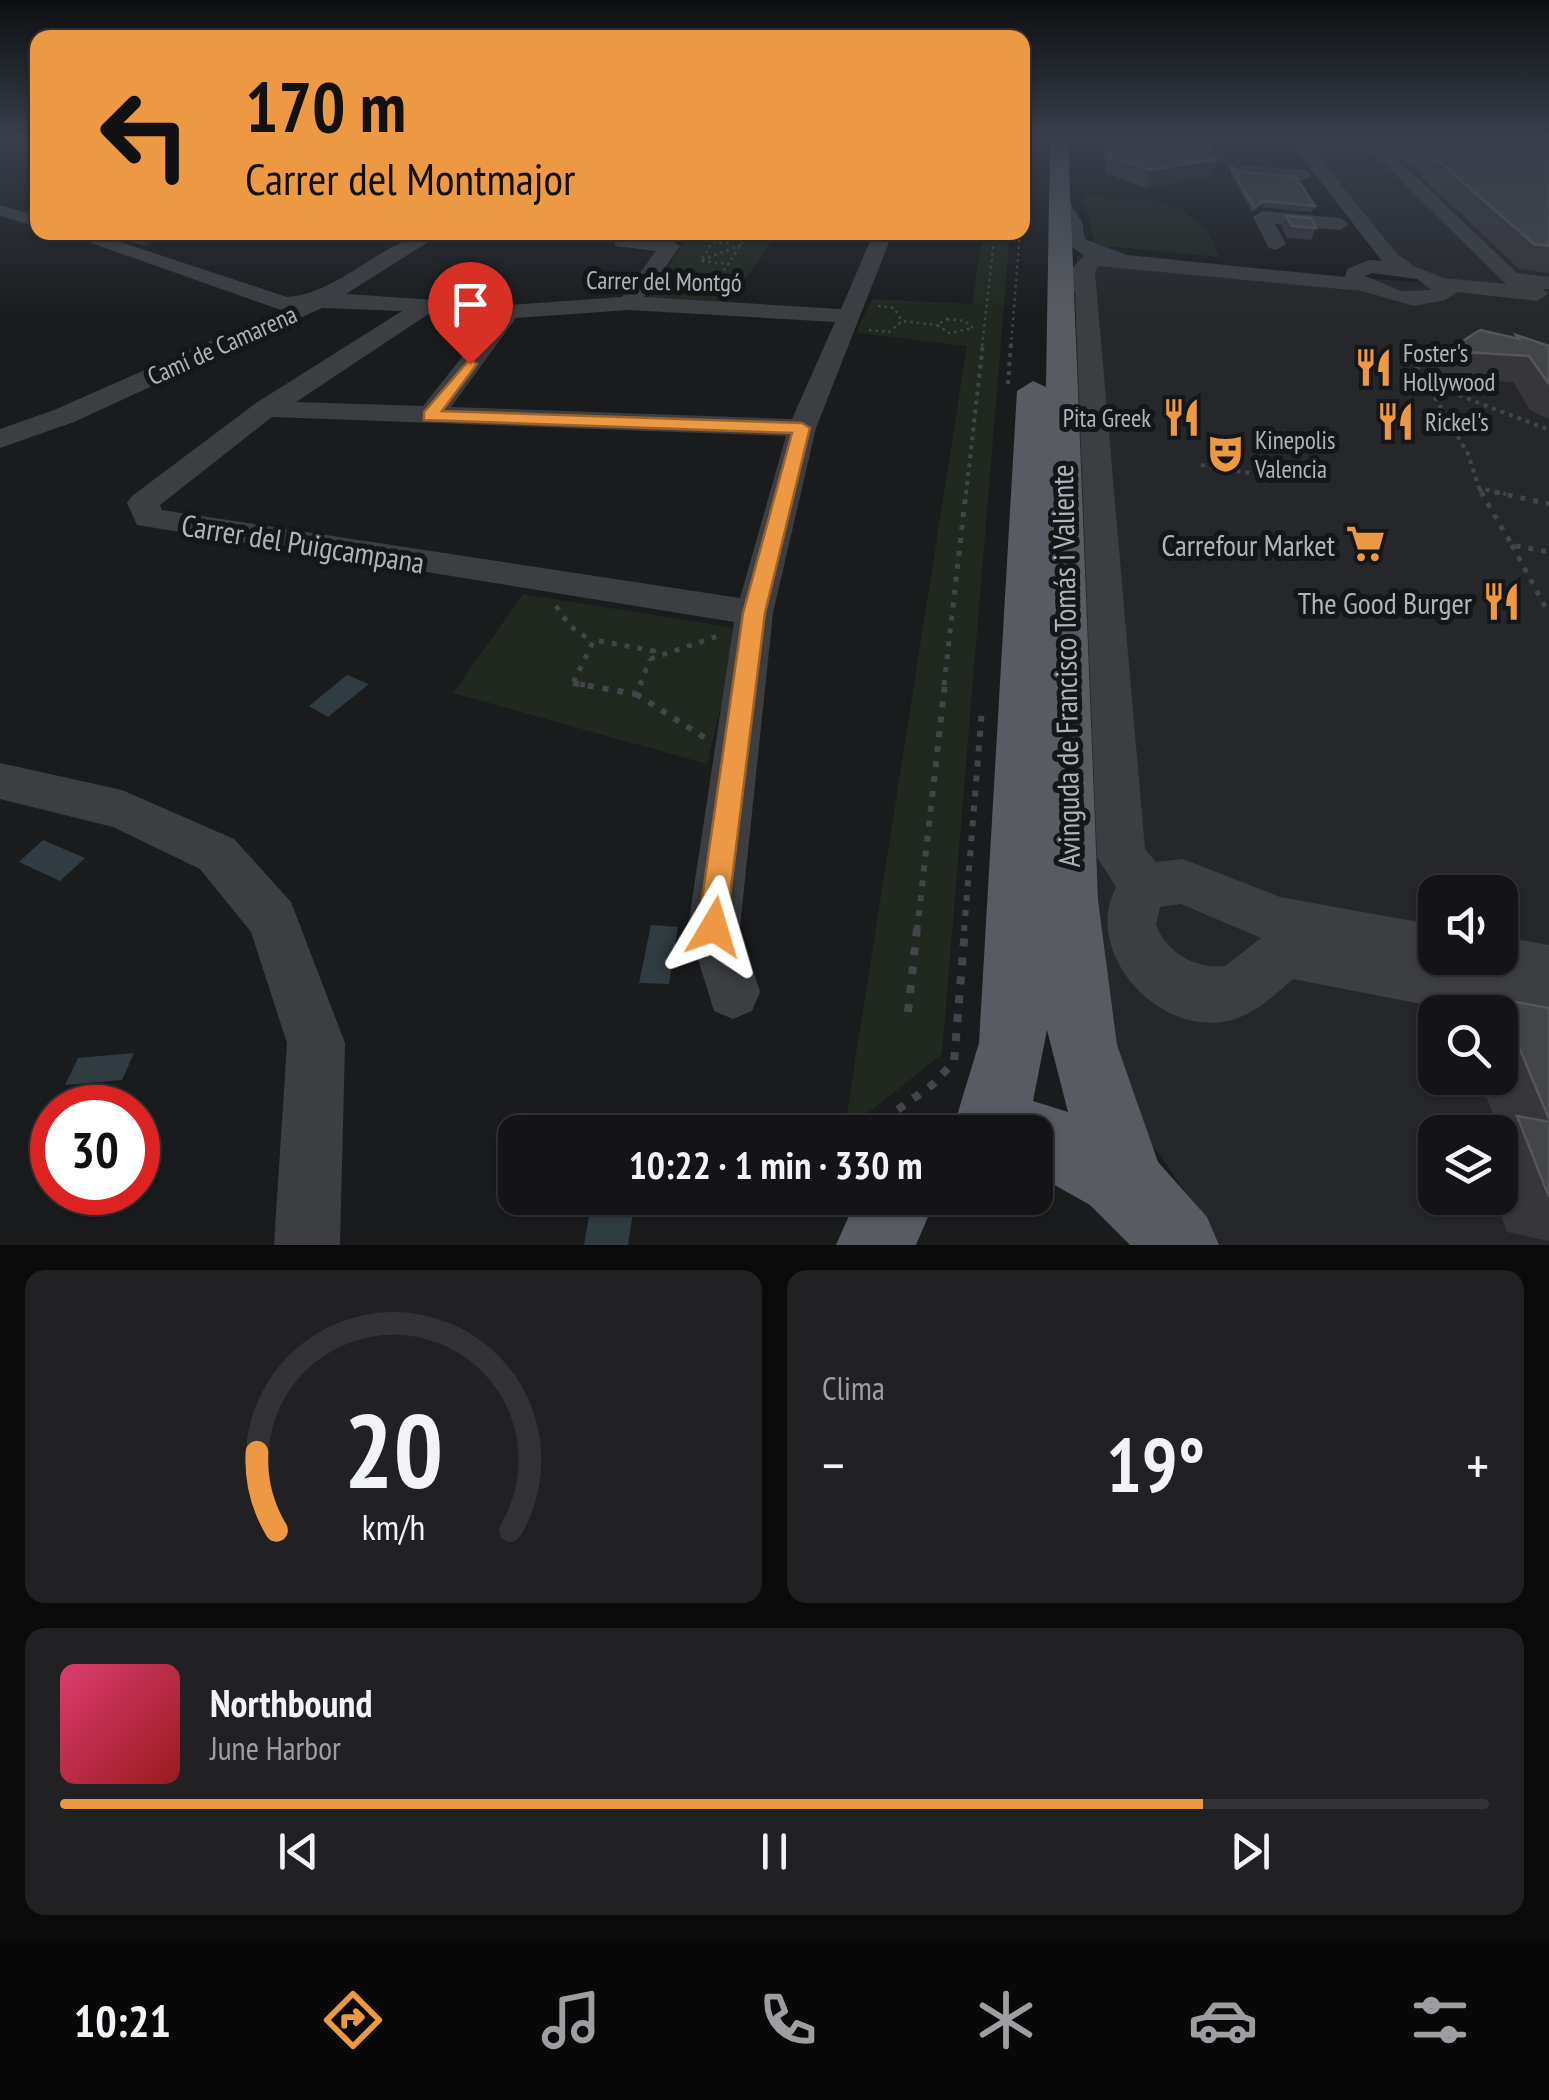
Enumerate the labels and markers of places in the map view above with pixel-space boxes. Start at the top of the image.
pin [428,262,513,365]
place label: Foster's Hollywood [1403,337,1495,398]
restaurant icon: Foster's Hollywood [1352,346,1394,388]
restaurant icon: Pita Greek [1160,397,1202,439]
restaurant icon: Rickel's [1374,401,1416,443]
place label: Pita Greek [1063,402,1151,434]
place label: Rickel's [1425,406,1489,438]
place label: Kinepolis Valencia [1254,424,1335,485]
theatre icon: Kinepolis Valencia [1204,433,1246,475]
supermarket icon: Carrefour Market [1344,523,1386,565]
place label: Carrefour Market [1161,525,1336,564]
restaurant icon: The Good Burger [1481,581,1523,623]
place label: The Good Burger [1298,583,1473,622]

